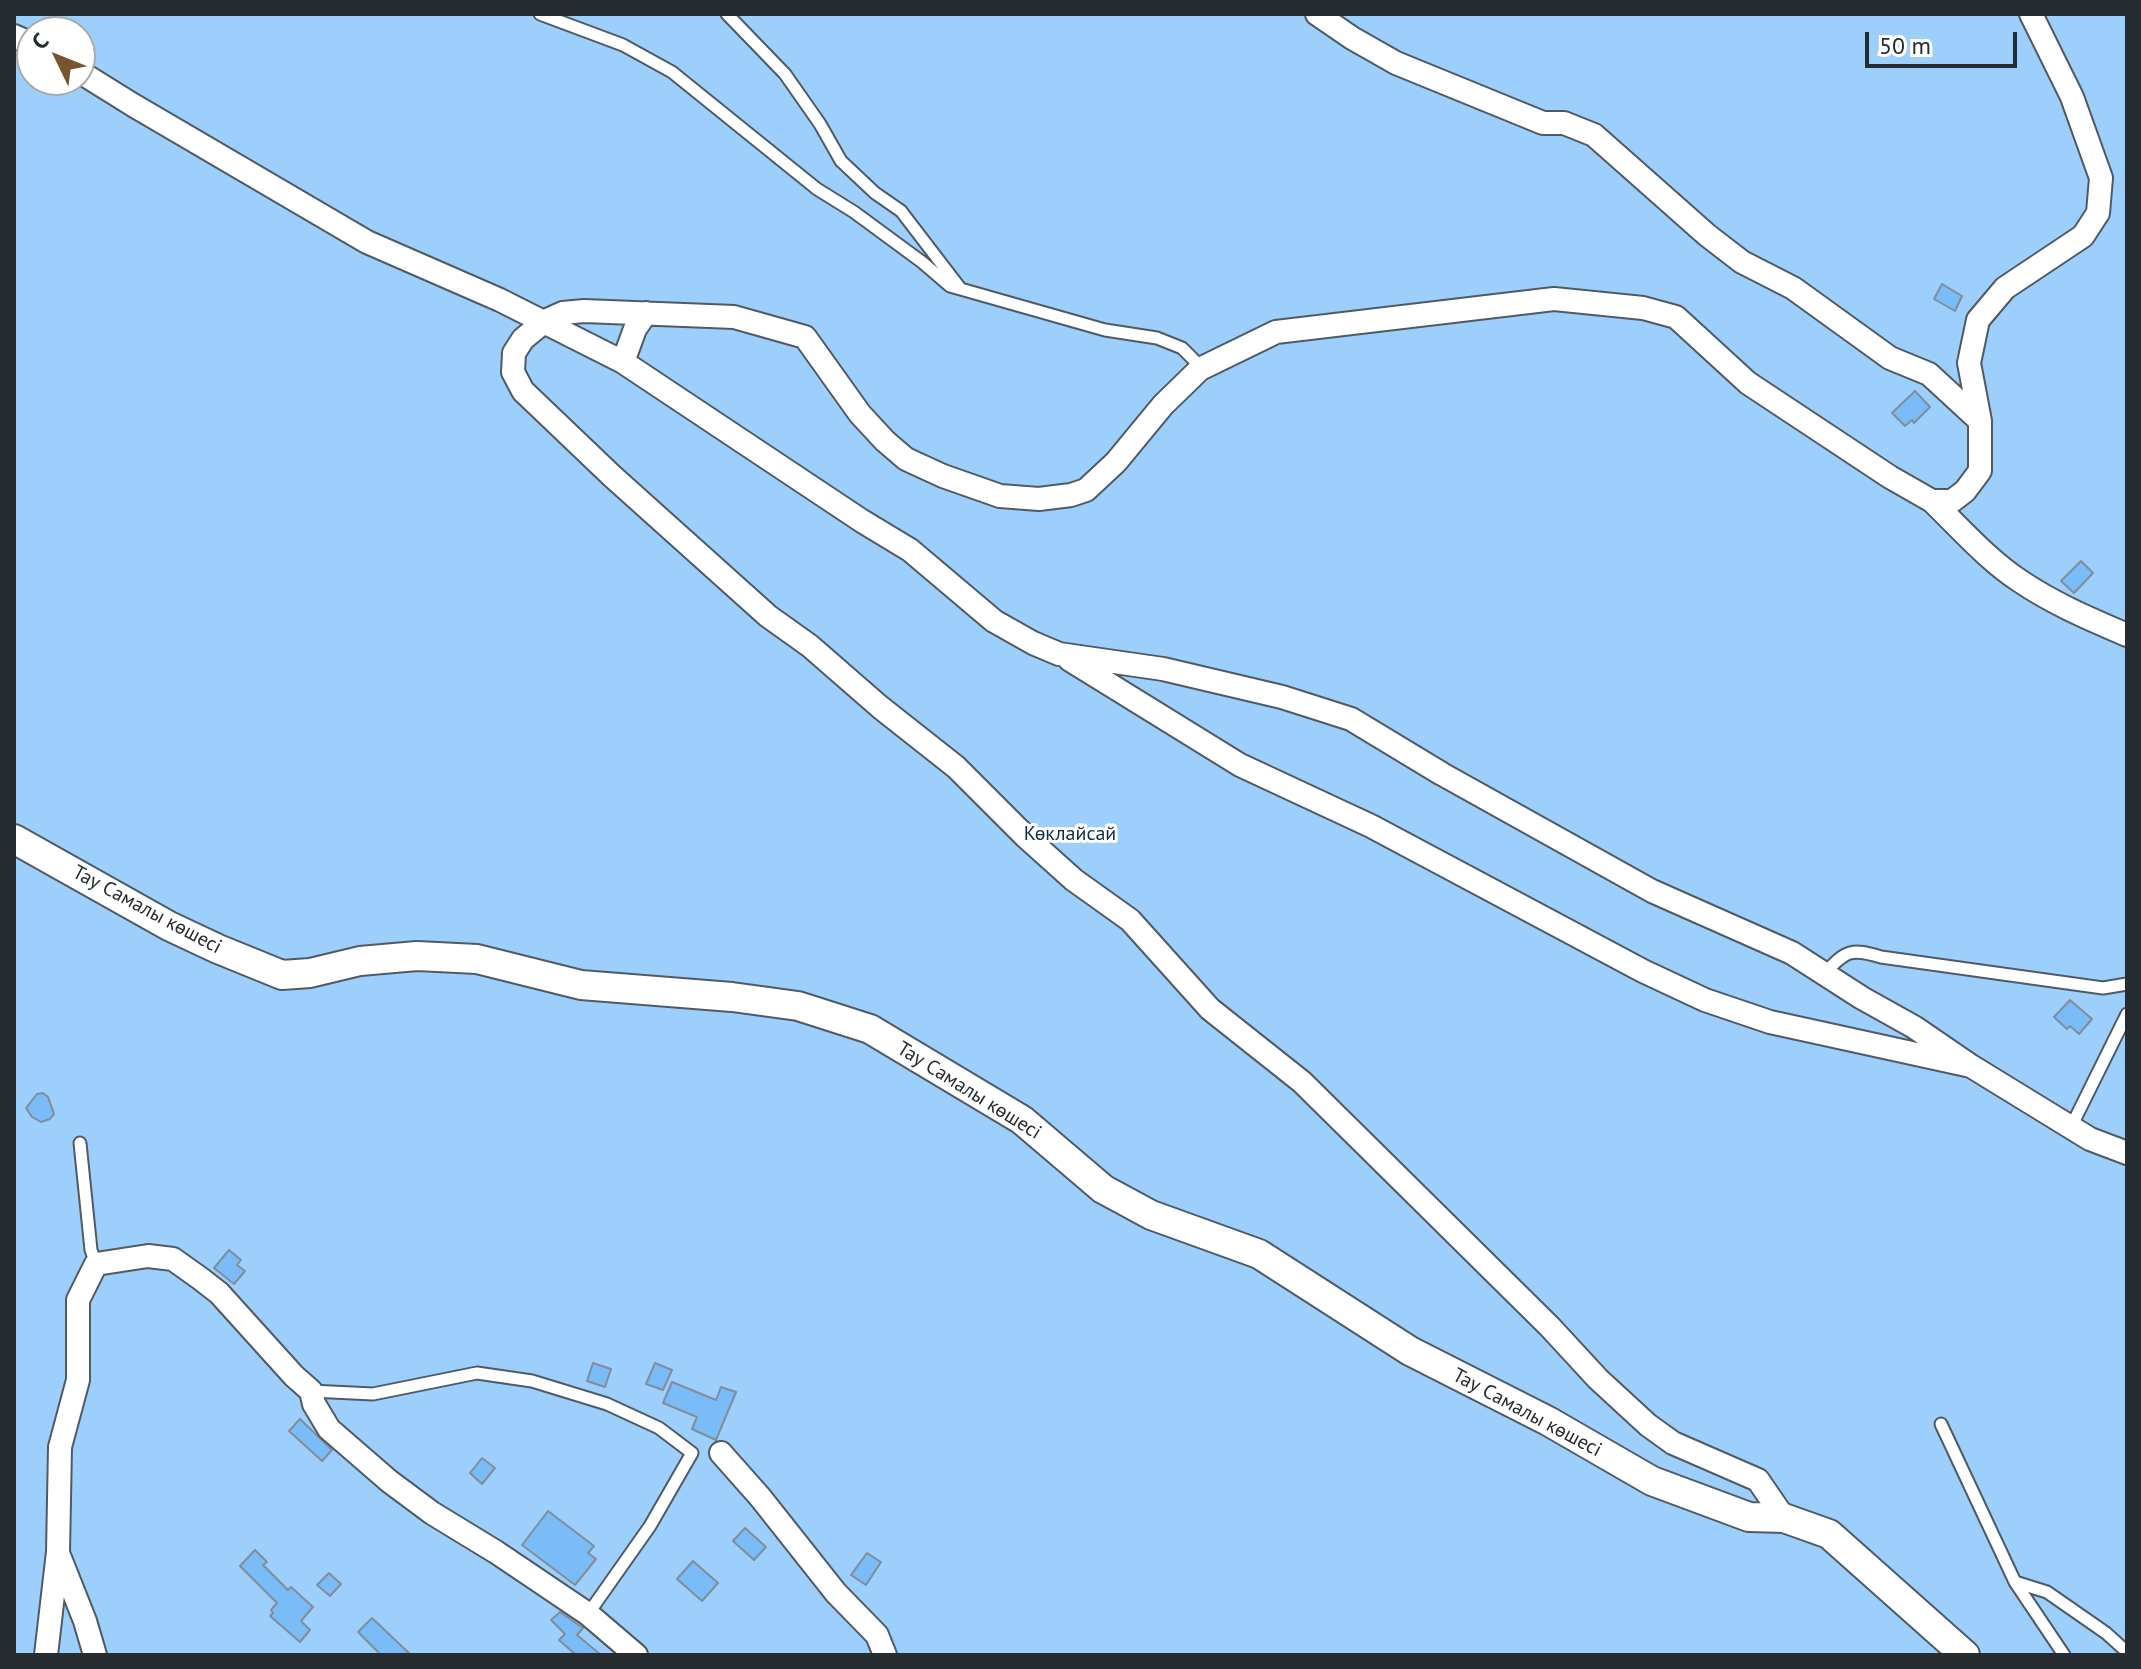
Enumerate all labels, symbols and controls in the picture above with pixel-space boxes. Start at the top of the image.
north arrow [16,16,96,96]
scale bar [1869,16,2021,66]
text: С [25,27,54,55]
text: 50 m [1879,30,1931,61]
park label: Көклайсай [1024,822,1116,846]
street label: Тау Самалы көшесі [68,861,226,959]
street label: Тау Самалы көшесі [893,1037,1045,1145]
street label: Тау Самалы көшесі [1448,1364,1606,1462]

